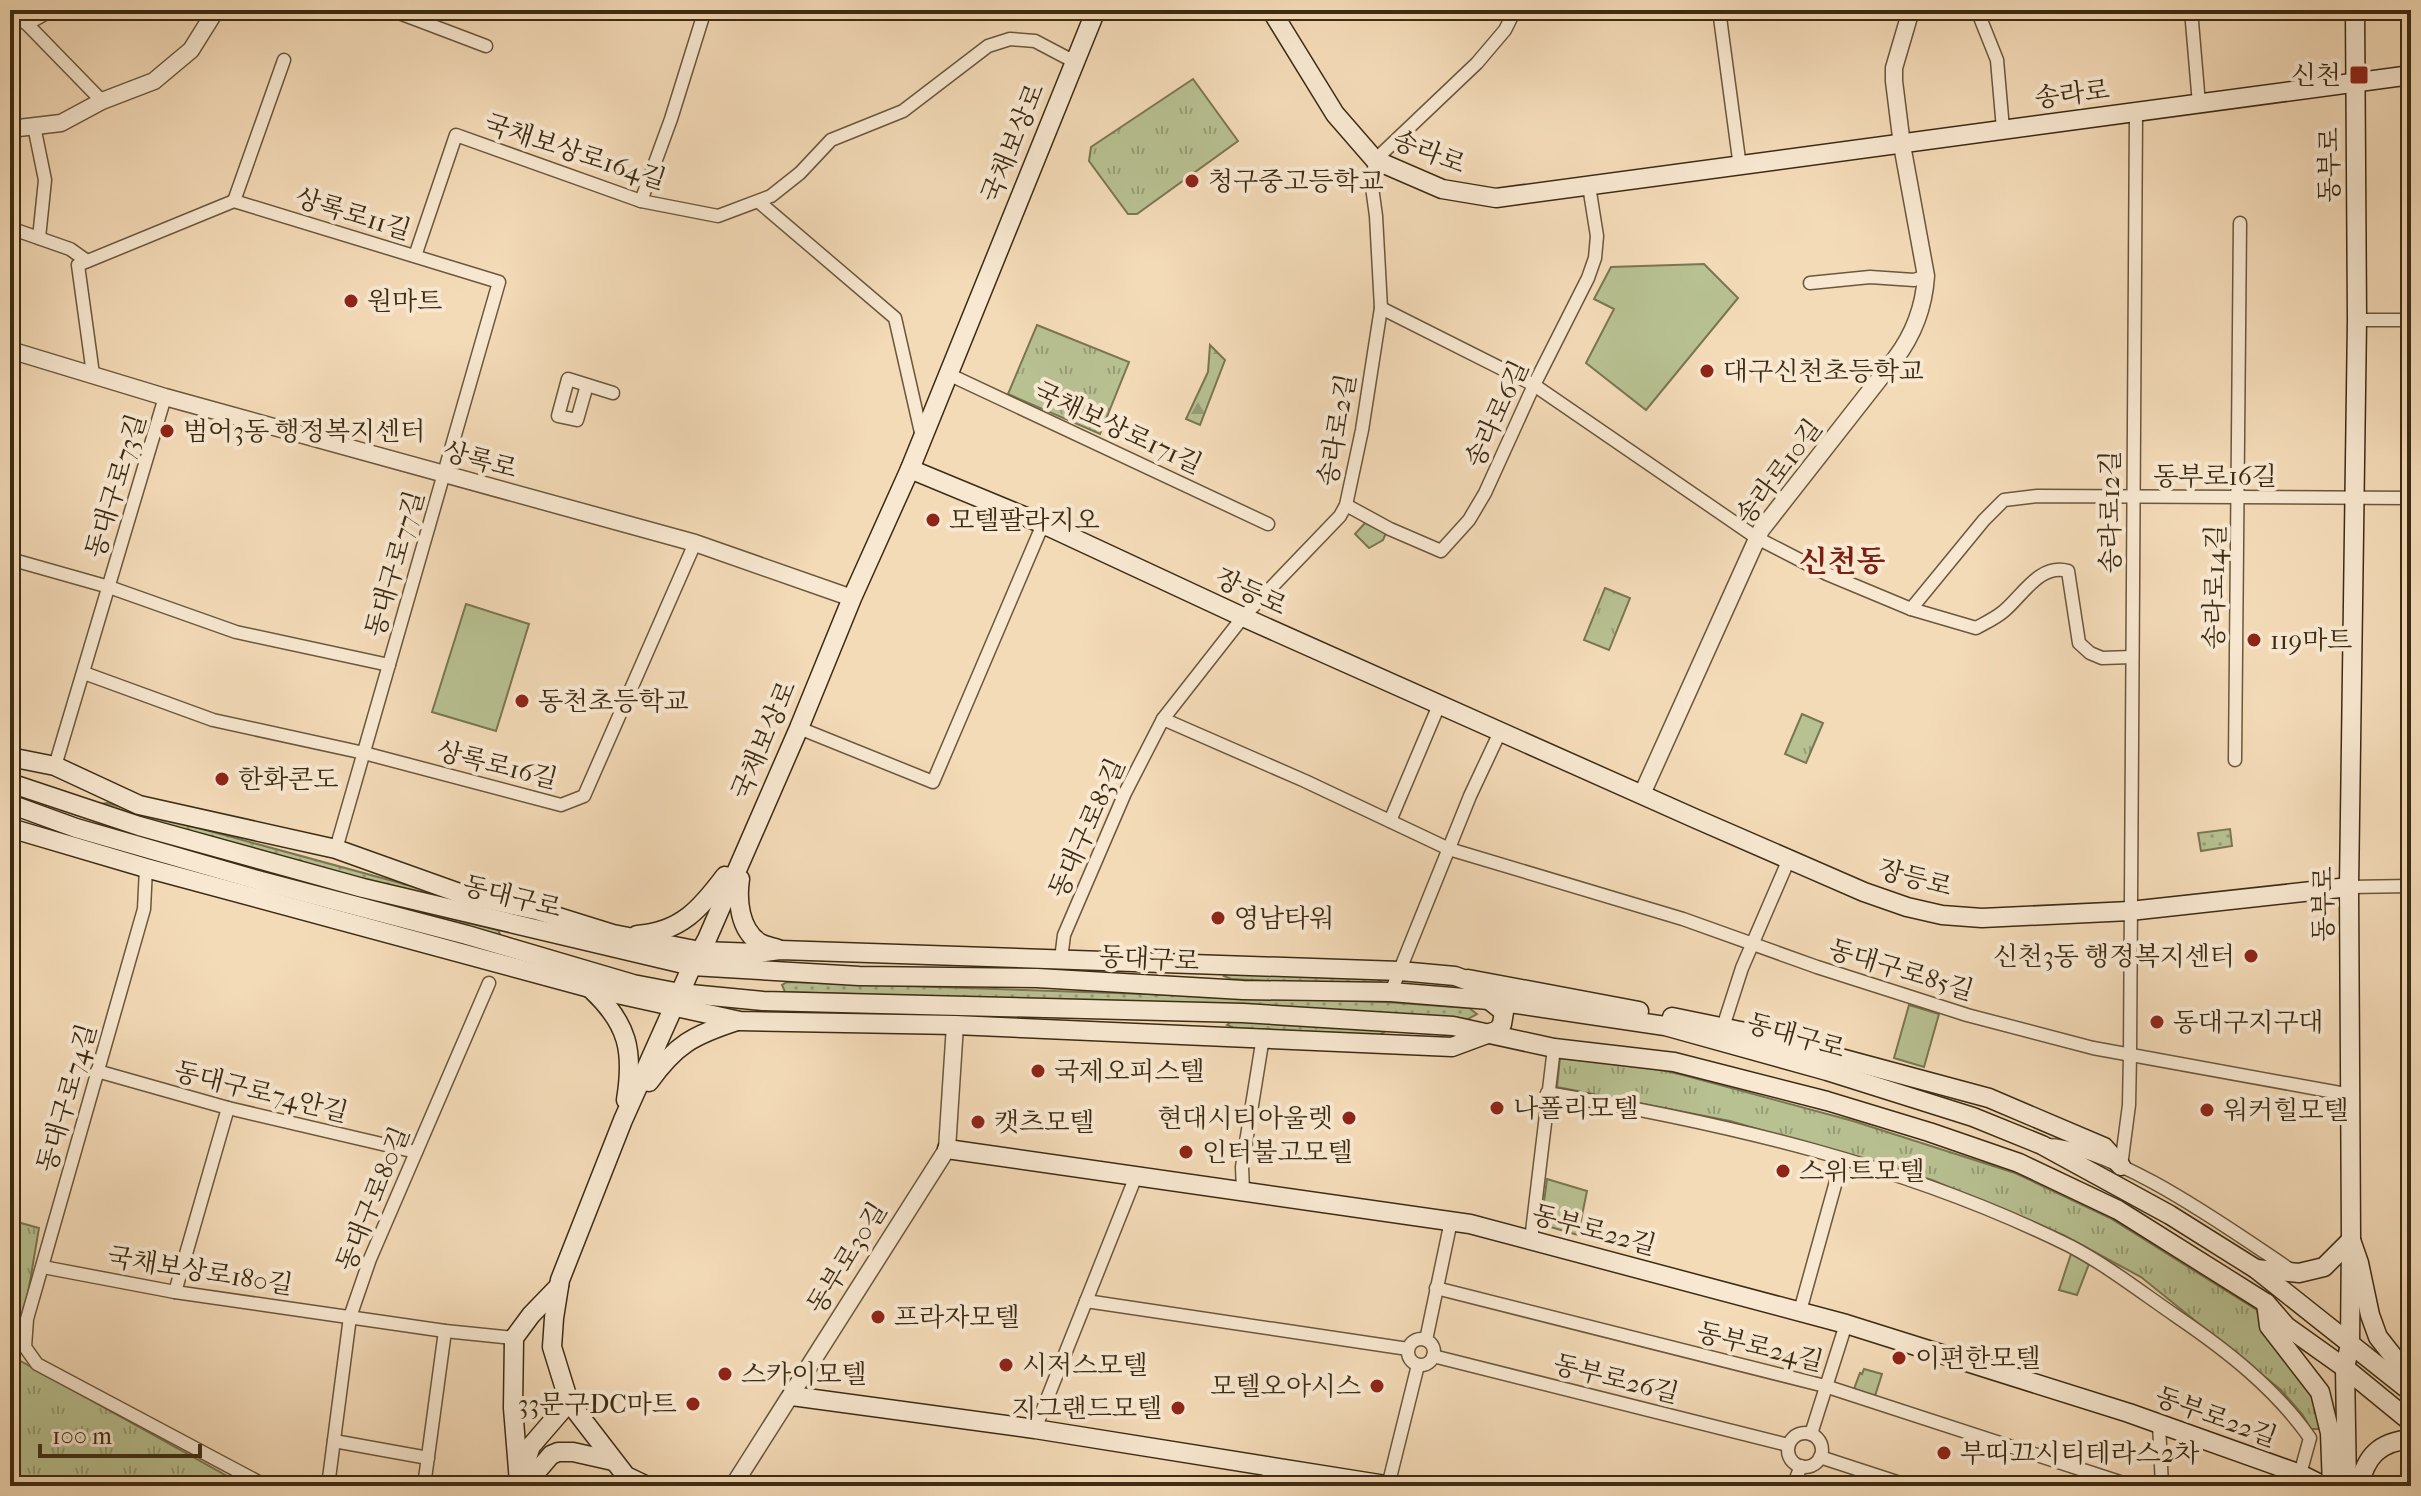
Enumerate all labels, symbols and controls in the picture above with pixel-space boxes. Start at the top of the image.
place label: 신천 [2291,60,2341,91]
marker: 신천 [2348,64,2370,86]
street label: 송라로 [2033,74,2111,114]
street label: 국채보상로 [975,79,1051,207]
street label: 국채보상로164길 [480,108,670,196]
street label: 송라로 [1388,124,1470,180]
street label: 동부로 [2314,127,2345,203]
place label: 청구중고등학교 [1208,166,1384,197]
marker: 청구중고등학교 [1183,172,1201,190]
street label: 상록로11길 [292,182,414,246]
place label: 원마트 [367,286,442,317]
marker: 원마트 [342,292,360,310]
street label: 송라로6길 [1459,356,1535,472]
place label: 대구신천초등학교 [1723,356,1924,387]
marker: 대구신천초등학교 [1698,362,1716,380]
street label: 송라로2길 [1312,371,1362,489]
street label: 국채보상로171길 [1029,376,1207,480]
street label: 동대구로73길 [79,410,153,562]
street label: 송라로10길 [1729,413,1829,531]
place label: 범어3동 행정복지센터 [183,416,425,447]
marker: 범어3동 행정복지센터 [158,422,176,440]
street label: 상록로 [440,435,520,485]
street label: 송라로12길 [2095,450,2126,574]
street label: 동부로16길 [2153,461,2277,492]
street label: 동대구로77길 [359,487,431,641]
place label: 모텔팔라지오 [949,505,1100,536]
marker: 모텔팔라지오 [924,511,942,529]
street label: 송라로14길 [2198,524,2232,650]
district label: 신천동 [1799,544,1885,579]
street label: 장등로 [1210,562,1292,622]
place label: 119마트 [2270,625,2352,656]
marker: 119마트 [2245,631,2263,649]
street label: 국채보상로 [725,676,803,804]
place label: 동천초등학교 [538,686,689,717]
marker: 동천초등학교 [513,692,531,710]
street label: 상록로16길 [433,735,561,795]
street label: 동대구로83길 [1042,753,1132,903]
place label: 한화콘도 [238,764,338,795]
marker: 한화콘도 [213,770,231,788]
street label: 장등로 [1875,853,1955,903]
street label: 동부로 [2308,866,2339,942]
street label: 동대구로 [460,870,564,924]
place label: 영남타워 [1234,903,1334,934]
marker: 영남타워 [1209,909,1227,927]
street label: 동대구로85길 [1825,933,1977,1007]
street label: 동대구로 [1098,941,1200,977]
place label: 신천3동 행정복지센터 [1993,941,2235,972]
marker: 신천3동 행정복지센터 [2242,947,2260,965]
street label: 동대구로 [1743,1007,1849,1065]
place label: 동대구지구대 [2173,1007,2324,1038]
marker: 동대구지구대 [2148,1013,2166,1031]
street label: 동대구로74길 [31,1020,103,1176]
street label: 동대구로74안길 [171,1055,351,1129]
place label: 국제오피스텔 [1054,1056,1205,1087]
marker: 국제오피스텔 [1029,1062,1047,1080]
place label: 나폴리모텔 [1513,1093,1639,1124]
place label: 워커힐모텔 [2223,1095,2349,1126]
marker: 나폴리모텔 [1488,1099,1506,1117]
marker: 워커힐모텔 [2198,1101,2216,1119]
place label: 현대시티아울렛 [1157,1103,1333,1134]
place label: 캣츠모텔 [994,1107,1094,1138]
marker: 현대시티아울렛 [1340,1109,1358,1127]
marker: 캣츠모텔 [969,1113,987,1131]
street label: 동대구로80길 [330,1122,416,1276]
place label: 인터불고모텔 [1202,1137,1353,1168]
marker: 인터불고모텔 [1177,1143,1195,1161]
place label: 스위트모텔 [1799,1156,1925,1187]
marker: 스위트모텔 [1774,1162,1792,1180]
street label: 동부로30길 [801,1197,893,1319]
street label: 동부로22길 [1529,1199,1659,1261]
street label: 국채보상로180길 [105,1241,295,1301]
place label: 프라자모텔 [894,1302,1020,1333]
marker: 프라자모텔 [869,1308,887,1326]
street label: 동부로24길 [1694,1316,1826,1378]
place label: 이편한모텔 [1915,1343,2041,1374]
street label: 동부로26길 [1550,1348,1682,1410]
marker: 이편한모텔 [1890,1349,1908,1367]
place label: 시저스모텔 [1022,1350,1148,1381]
marker: 시저스모텔 [997,1356,1015,1374]
place label: 스카이모텔 [741,1359,867,1390]
marker: 스카이모텔 [716,1365,734,1383]
place label: 모텔오아시스 [1210,1371,1361,1402]
marker: 모텔오아시스 [1368,1377,1386,1395]
street label: 동부로22길 [2151,1381,2281,1453]
place label: 33문구DC마트 [518,1389,677,1420]
place label: 지그랜드모텔 [1011,1393,1162,1424]
marker: 33문구DC마트 [684,1395,702,1413]
marker: 지그랜드모텔 [1169,1399,1187,1417]
scale bar [40,1408,200,1458]
text: 100 m [52,1422,112,1450]
place label: 부띠끄시티테라스2차 [1960,1438,2199,1469]
marker: 부띠끄시티테라스2차 [1935,1444,1953,1462]

